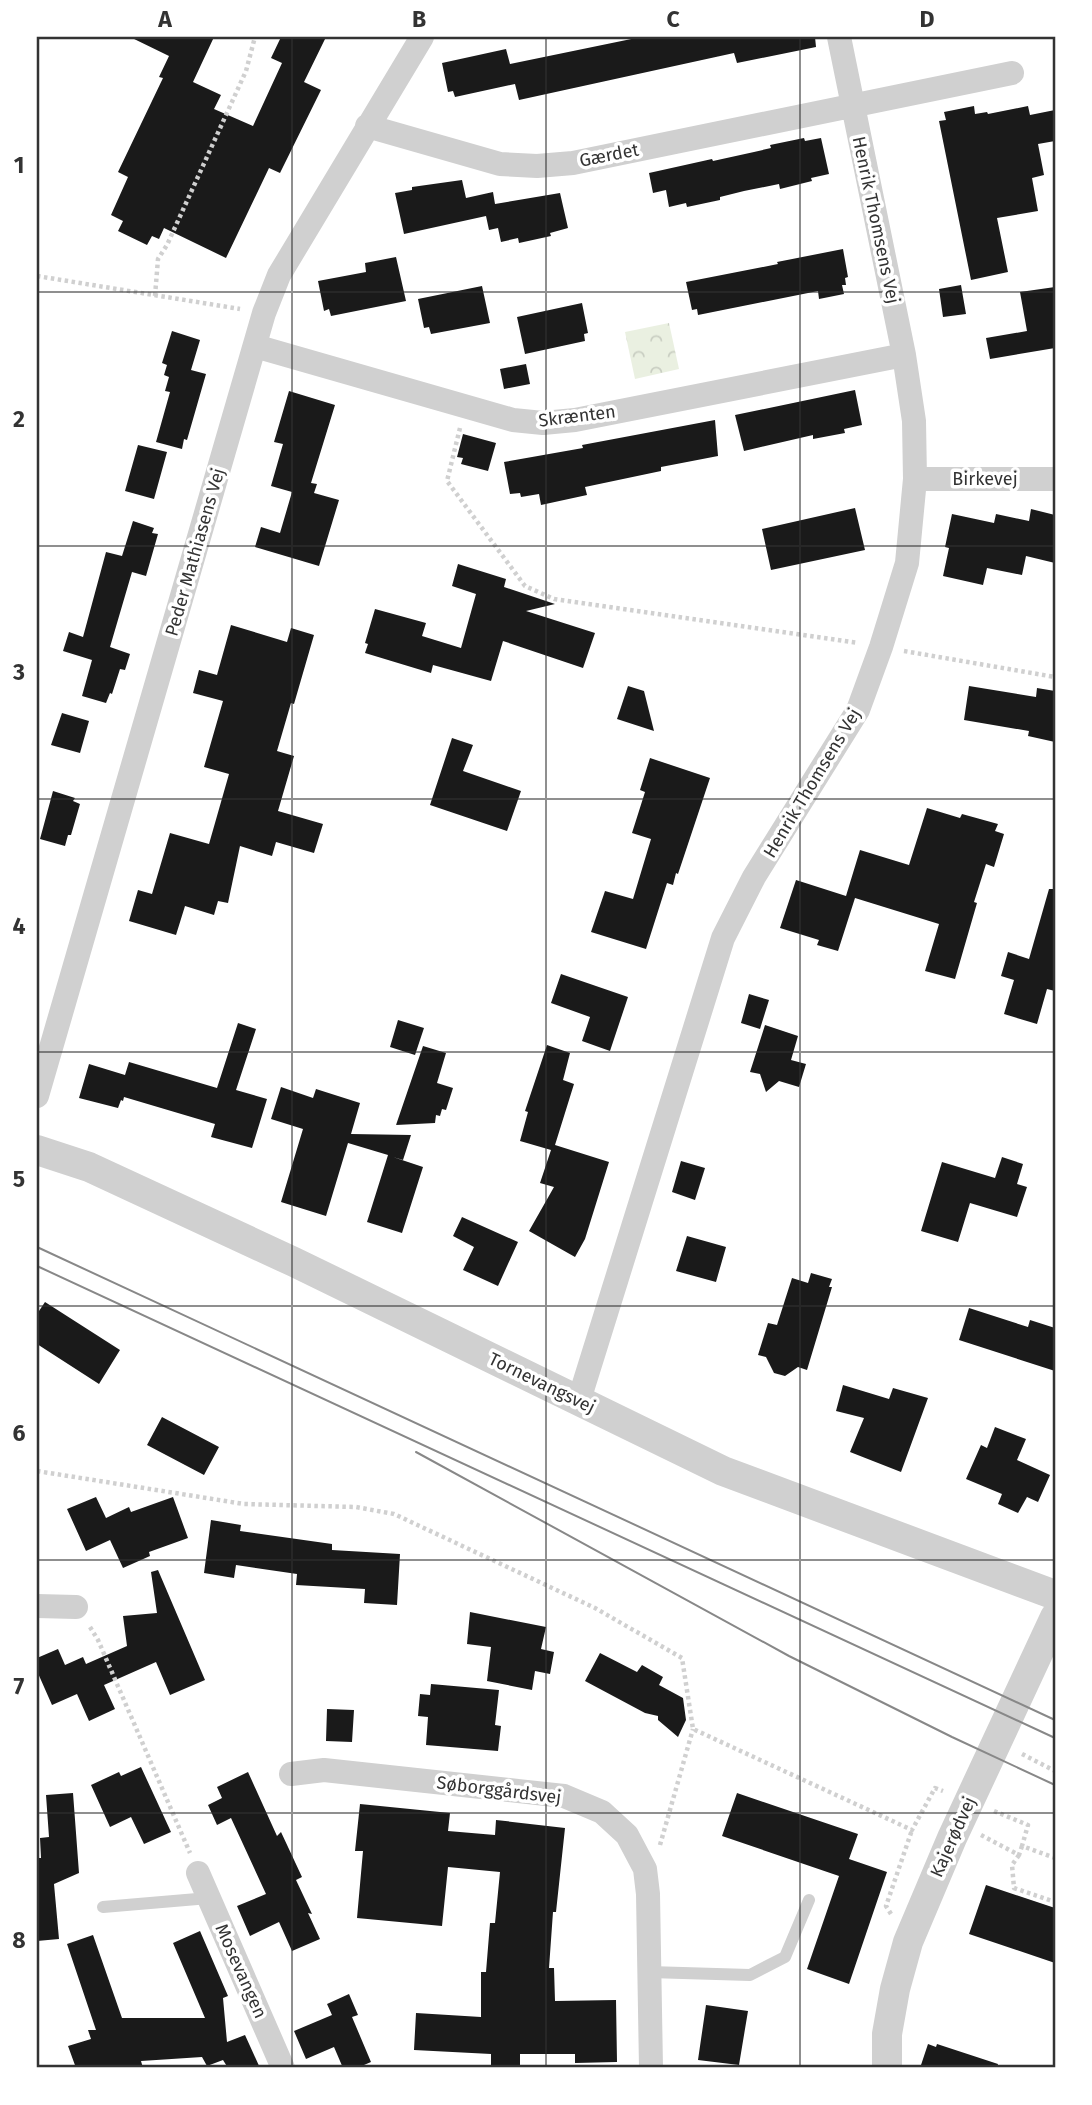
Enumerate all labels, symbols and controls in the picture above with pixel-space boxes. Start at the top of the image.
text: A [157,5,172,33]
text: B [412,5,426,33]
text: C [666,5,680,33]
text: D [920,5,935,33]
street label: Henrik Thomsens Vej [847,134,905,306]
street label: Gærdet [577,138,641,172]
text: 1 [14,151,24,179]
street label: Skrænten [537,400,617,432]
text: 2 [13,405,25,433]
street label: Peder Mathiasens Vej [160,465,230,639]
street label: Birkevej [952,468,1018,490]
text: 3 [12,658,25,686]
street label: Henrik Thomsens Vej [759,704,865,862]
text: 4 [13,912,26,940]
text: 5 [13,1165,25,1193]
street label: Tornevangsvej [485,1348,599,1418]
text: 6 [13,1419,26,1447]
text: 7 [14,1672,25,1700]
street label: Søborggårdsvej [435,1771,563,1809]
street label: Kajerødvej [925,1793,981,1881]
street label: Mosevangen [210,1920,272,2022]
text: 8 [12,1926,26,1954]

